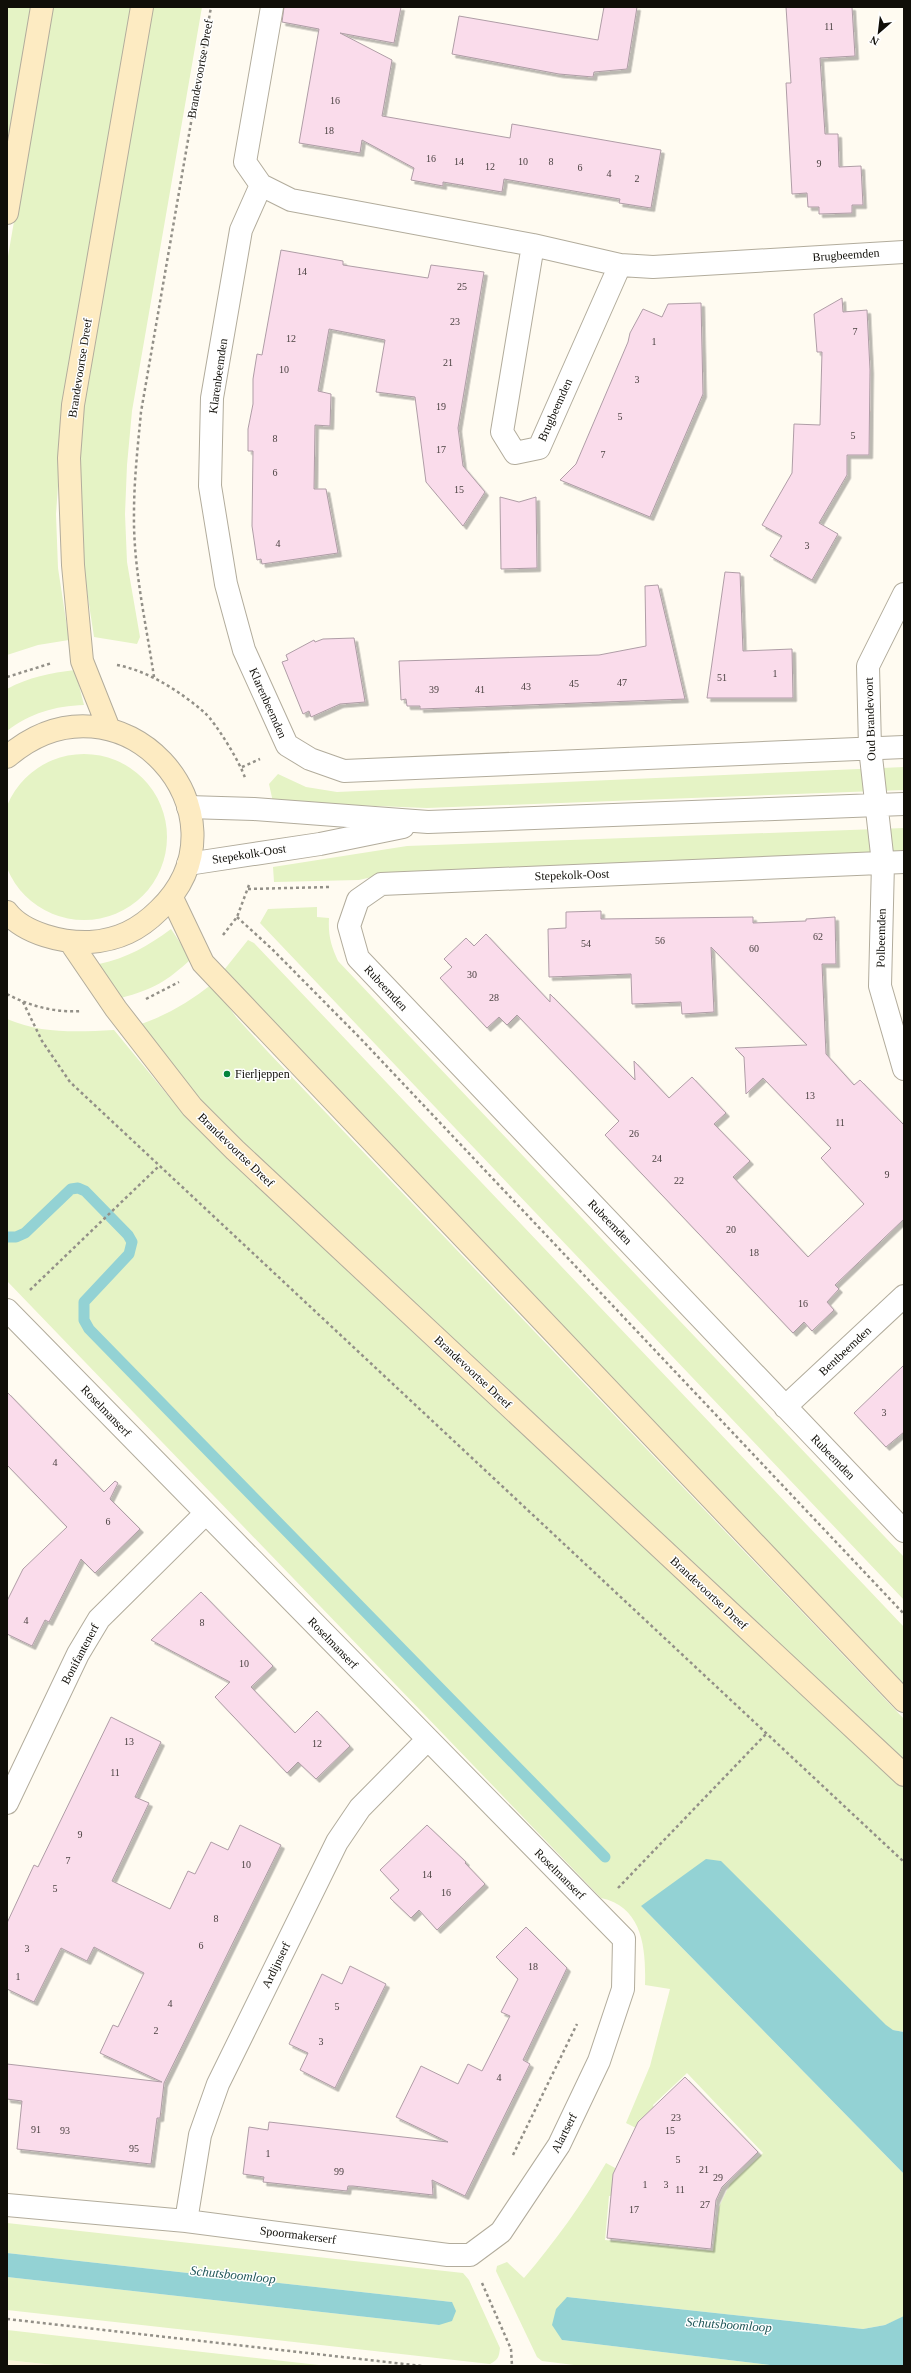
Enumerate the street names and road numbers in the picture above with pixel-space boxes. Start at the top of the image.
street label: Brandevoortse Dreef [184,18,216,120]
street label: Brugbeemden [812,246,880,264]
street label: Brandevoortse Dreef [65,317,95,419]
street label: Klarenbeemden [206,337,230,415]
street label: Brugbeemden [535,376,575,444]
street label: Klarenbeemden [246,665,290,741]
street label: Oud Brandevoort [862,676,878,761]
street label: Stepekolk-Oost [211,841,288,867]
street label: Stepekolk-Oost [534,867,610,883]
street label: Polbeemden [873,908,889,968]
street label: Rubeemden [361,962,411,1014]
street label: Brandevoortse Dreef [195,1110,277,1190]
street label: Rubeemden [585,1197,635,1247]
street label: Bentbeemden [816,1323,874,1379]
street label: Brandevoortse Dreef [432,1333,514,1411]
street label: Roselmanserf [78,1382,134,1440]
street label: Rubeemden [808,1432,858,1482]
street label: Brandevoortse Dreef [668,1554,750,1632]
street label: Roselmanserf [305,1614,361,1672]
street label: Bonifantenerf [58,1621,102,1687]
street label: Roselmanserf [532,1846,588,1902]
street label: Ardijnserf [259,1940,293,1990]
street label: Alartserf [548,2111,580,2155]
street label: Spoormakerserf [259,2223,337,2247]

